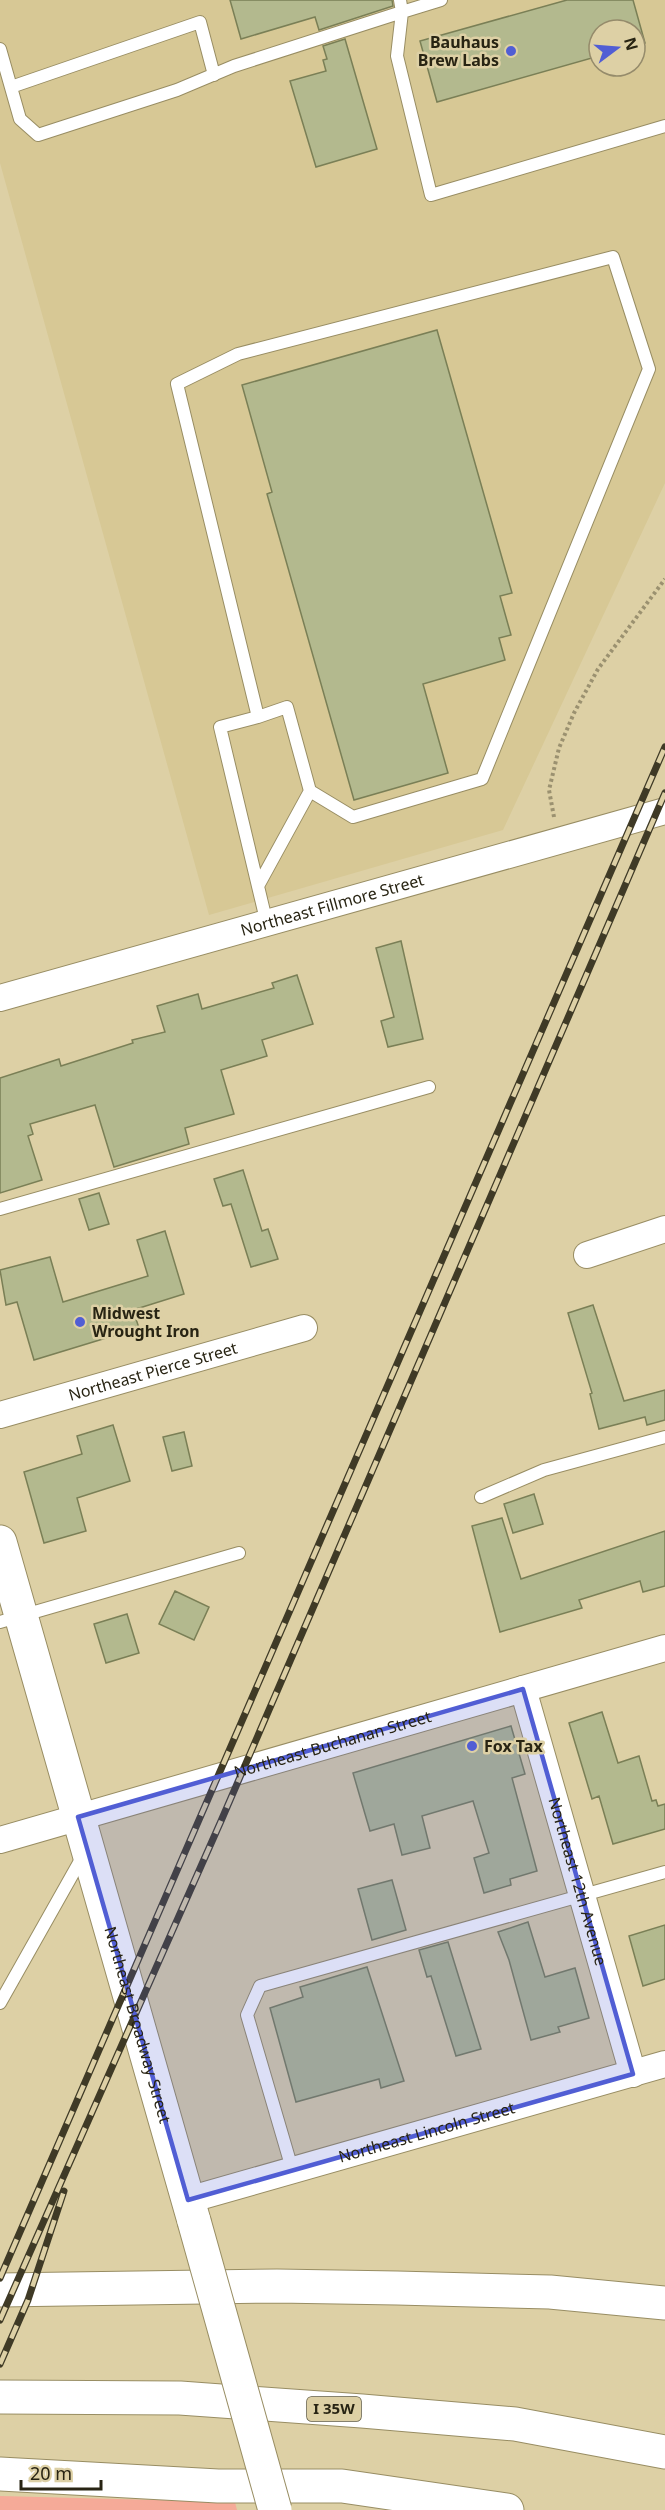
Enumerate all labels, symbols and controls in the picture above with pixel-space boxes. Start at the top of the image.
north arrow [587,18,647,78]
place label: Bauhaus Brew Labs [418,31,499,71]
text: N [619,35,644,53]
marker: Bauhaus Brew Labs [504,44,518,58]
street label: Northeast Fillmore Street [238,868,426,941]
place label: Midwest Wrought Iron [92,1302,200,1342]
marker: Midwest Wrought Iron [73,1315,87,1329]
street label: Northeast Pierce Street [66,1337,240,1406]
street label: Northeast Buchanan Street [231,1705,434,1783]
place label: Fox Tax [484,1735,543,1757]
marker: Fox Tax [465,1739,479,1753]
street label: Northeast 12th Avenue [543,1795,612,1968]
street label: Northeast Broadway Street [99,1924,177,2126]
street label: Northeast Lincoln Street [336,2096,517,2168]
road number: I 35W [307,2397,361,2421]
scale bar [21,2453,100,2491]
text: 20 m [30,2461,72,2485]

